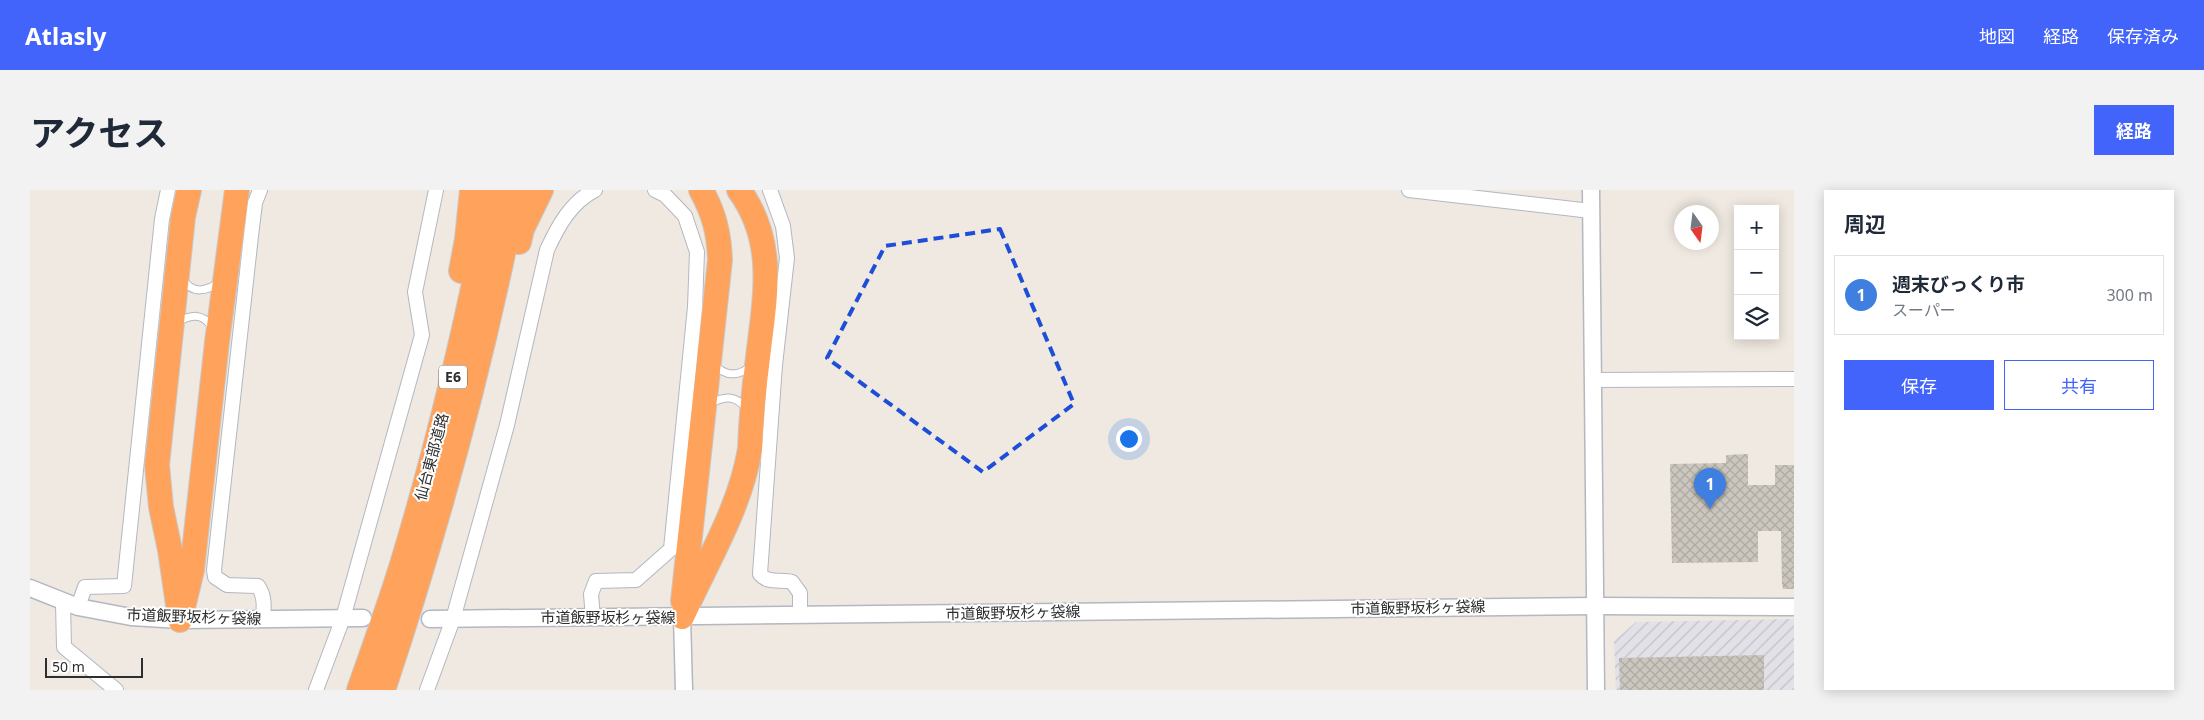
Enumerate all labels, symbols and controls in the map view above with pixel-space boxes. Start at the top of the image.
text: Atlasly [25,19,106,52]
text: 地図 [1979,24,2015,48]
text: 経路 [2043,24,2079,48]
text: 保存済み [2107,24,2179,48]
button: 経路 [2094,105,2174,155]
text: アクセス [30,109,168,156]
north arrow [1674,205,1719,250]
map controls [1734,205,1779,340]
button: + [1734,205,1779,250]
text: 周辺 [1844,210,1886,238]
button: − [1734,250,1779,295]
text: 週末びっくり市 [1892,271,2025,297]
text: 1 [1856,284,1866,306]
text: 300 m [2106,284,2153,306]
button: layers [1734,295,1779,340]
text: スーパー [1892,299,1956,321]
button: 保存 [1844,360,1994,410]
button: 共有 [2004,360,2154,410]
road number: E6 [439,366,467,388]
street label: 仙台東部道路 [410,411,452,503]
your location [1116,426,1142,452]
pin: 1 [1694,468,1726,509]
street label: 市道飯野坂杉ヶ袋線 [1350,596,1486,618]
street label: 市道飯野坂杉ヶ袋線 [945,601,1081,623]
street label: 市道飯野坂杉ヶ袋線 [126,604,262,628]
street label: 市道飯野坂杉ヶ袋線 [540,607,676,627]
scale bar [45,655,142,678]
text: 50 m [52,657,85,676]

